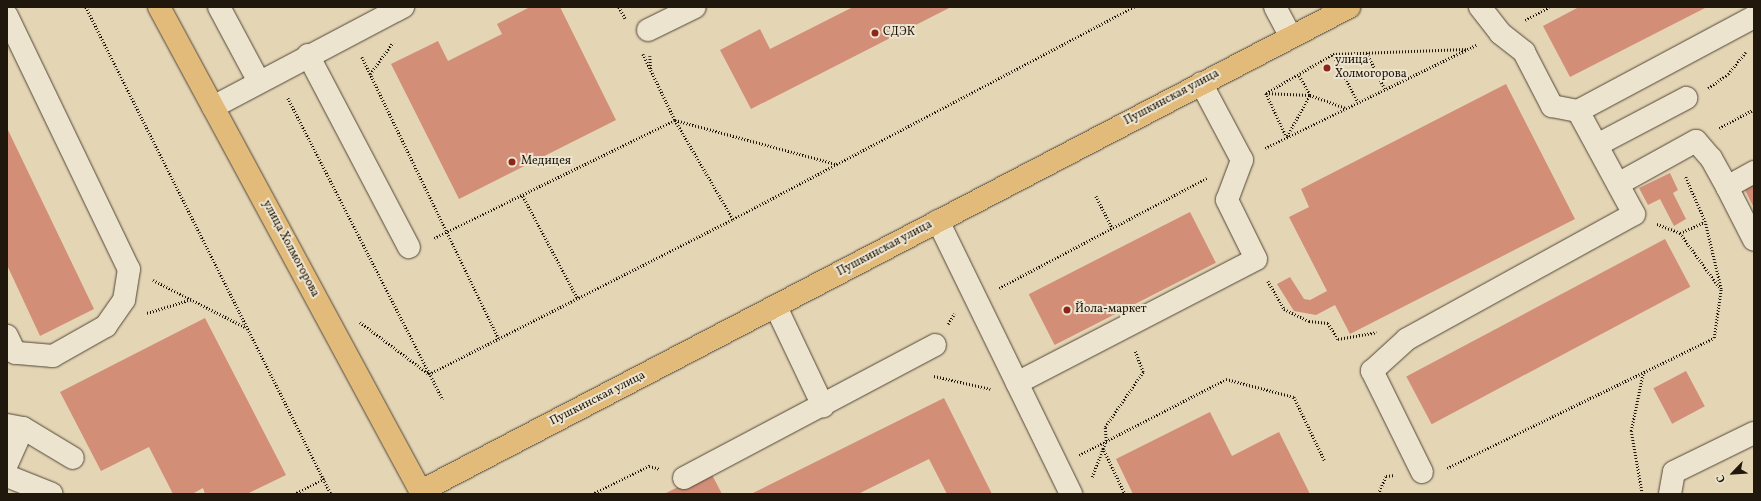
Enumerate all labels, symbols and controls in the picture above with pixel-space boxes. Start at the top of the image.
place label: СДЭК [883,26,915,40]
marker: СДЭК [870,28,880,38]
place label: улица Холмогорова [1335,54,1407,82]
marker: улица Холмогорова [1322,63,1332,73]
street label: Пушкинская улица [1122,67,1222,129]
place label: Медицея [521,155,571,169]
marker: Медицея [506,156,518,168]
street label: улица Холмогорова [258,198,322,300]
street label: Пушкинская улица [835,218,935,280]
place label: Йола-маркет [1075,303,1147,317]
marker: Йола-маркет [1062,305,1072,315]
street label: Пушкинская улица [548,369,648,429]
north arrow [1713,453,1753,493]
text: С [1713,472,1730,485]

